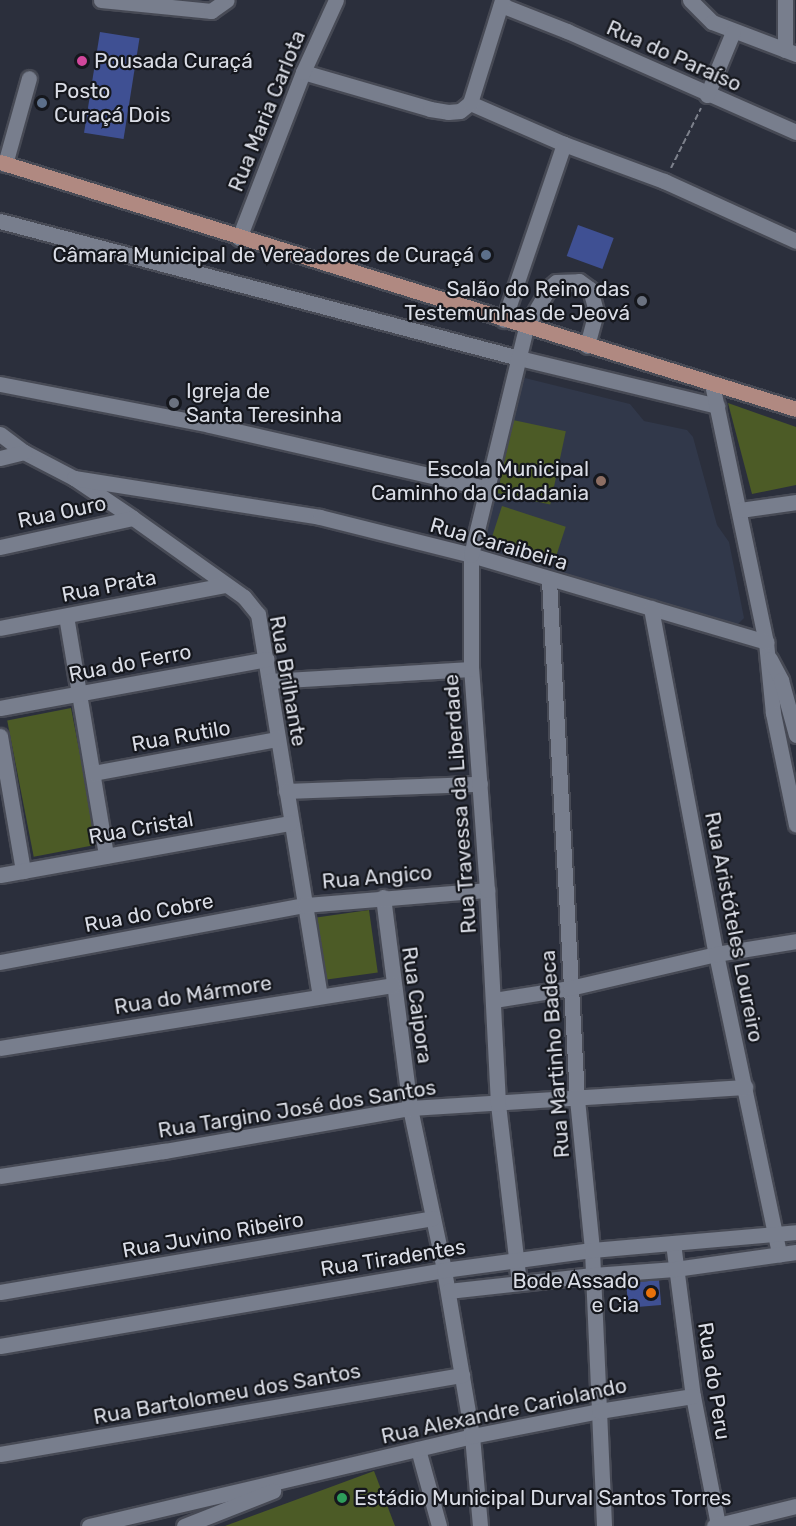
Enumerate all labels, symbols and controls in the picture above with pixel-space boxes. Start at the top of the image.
street label: Rua do Paraíso [603,15,745,97]
street label: Rua Maria Carlota [223,27,311,195]
place label: Pousada Curaçá [94,48,253,74]
marker: Pousada Curaçá [75,54,89,68]
place label: Posto Curaçá Dois [54,78,171,128]
marker: Posto Curaçá Dois [35,96,49,110]
place label: Câmara Municipal de Vereadores de Curaçá [52,242,474,268]
marker: Câmara Municipal de Vereadores de Curaçá [479,248,493,262]
place label: Salão do Reino das Testemunhas de Jeová [404,276,630,326]
marker: Salão do Reino das Testemunhas de Jeová [635,294,649,308]
place label: Igreja de Santa Teresinha [186,378,343,428]
marker: Igreja de Santa Teresinha [167,396,181,410]
place label: Escola Municipal Caminho da Cidadania [371,456,589,506]
marker: Escola Municipal Caminho da Cidadania [594,474,608,488]
street label: Rua Ouro [15,490,109,534]
street label: Rua Caraibeira [427,512,571,576]
street label: Rua Prata [60,564,158,608]
street label: Rua Brilhante [264,614,312,748]
street label: Rua do Ferro [67,639,193,687]
street label: Rua Travessa da Liberdade [438,673,482,935]
street label: Rua Rutilo [130,715,232,757]
street label: Rua Cristal [87,806,195,850]
street label: Rua Aristóteles Loureiro [699,809,769,1045]
street label: Rua Angico [321,860,433,894]
street label: Rua do Cobre [82,888,216,938]
street label: Rua Caipora [396,945,438,1065]
street label: Rua Martinho Badeca [535,949,575,1159]
street label: Rua do Mármore [112,970,274,1020]
street label: Rua Targino José dos Santos [156,1075,438,1143]
street label: Rua Juvino Ribeiro [120,1207,306,1263]
street label: Rua Tiradentes [318,1234,468,1282]
place label: Bode Assado e Cia [512,1268,639,1318]
marker: Bode Assado e Cia [644,1286,658,1300]
street label: Rua do Peru [692,1320,736,1442]
street label: Rua Bartolomeu dos Santos [91,1358,363,1430]
street label: Rua Alexandre Cariolando [379,1373,629,1449]
place label: Estádio Municipal Durval Santos Torres [354,1485,732,1511]
marker: Estádio Municipal Durval Santos Torres [335,1491,349,1505]

